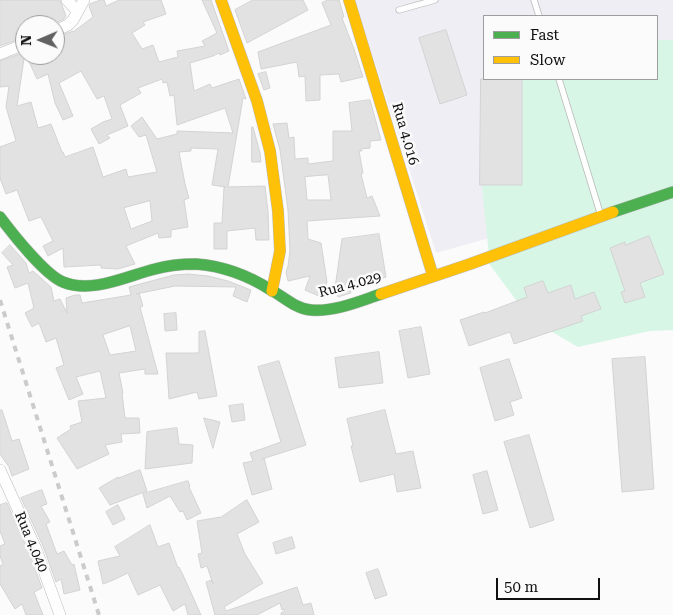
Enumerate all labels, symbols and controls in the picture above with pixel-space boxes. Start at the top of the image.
north arrow [15,15,65,65]
legend [483,15,658,80]
text: Fast [530,26,559,44]
text: N [18,35,34,46]
text: Slow [530,51,565,69]
street label: Rua 4.016 [388,101,422,167]
street label: Rua 4.029 [317,269,383,301]
street label: Rua 4.040 [11,509,51,575]
scale bar [498,568,602,600]
text: 50 m [504,578,538,596]

